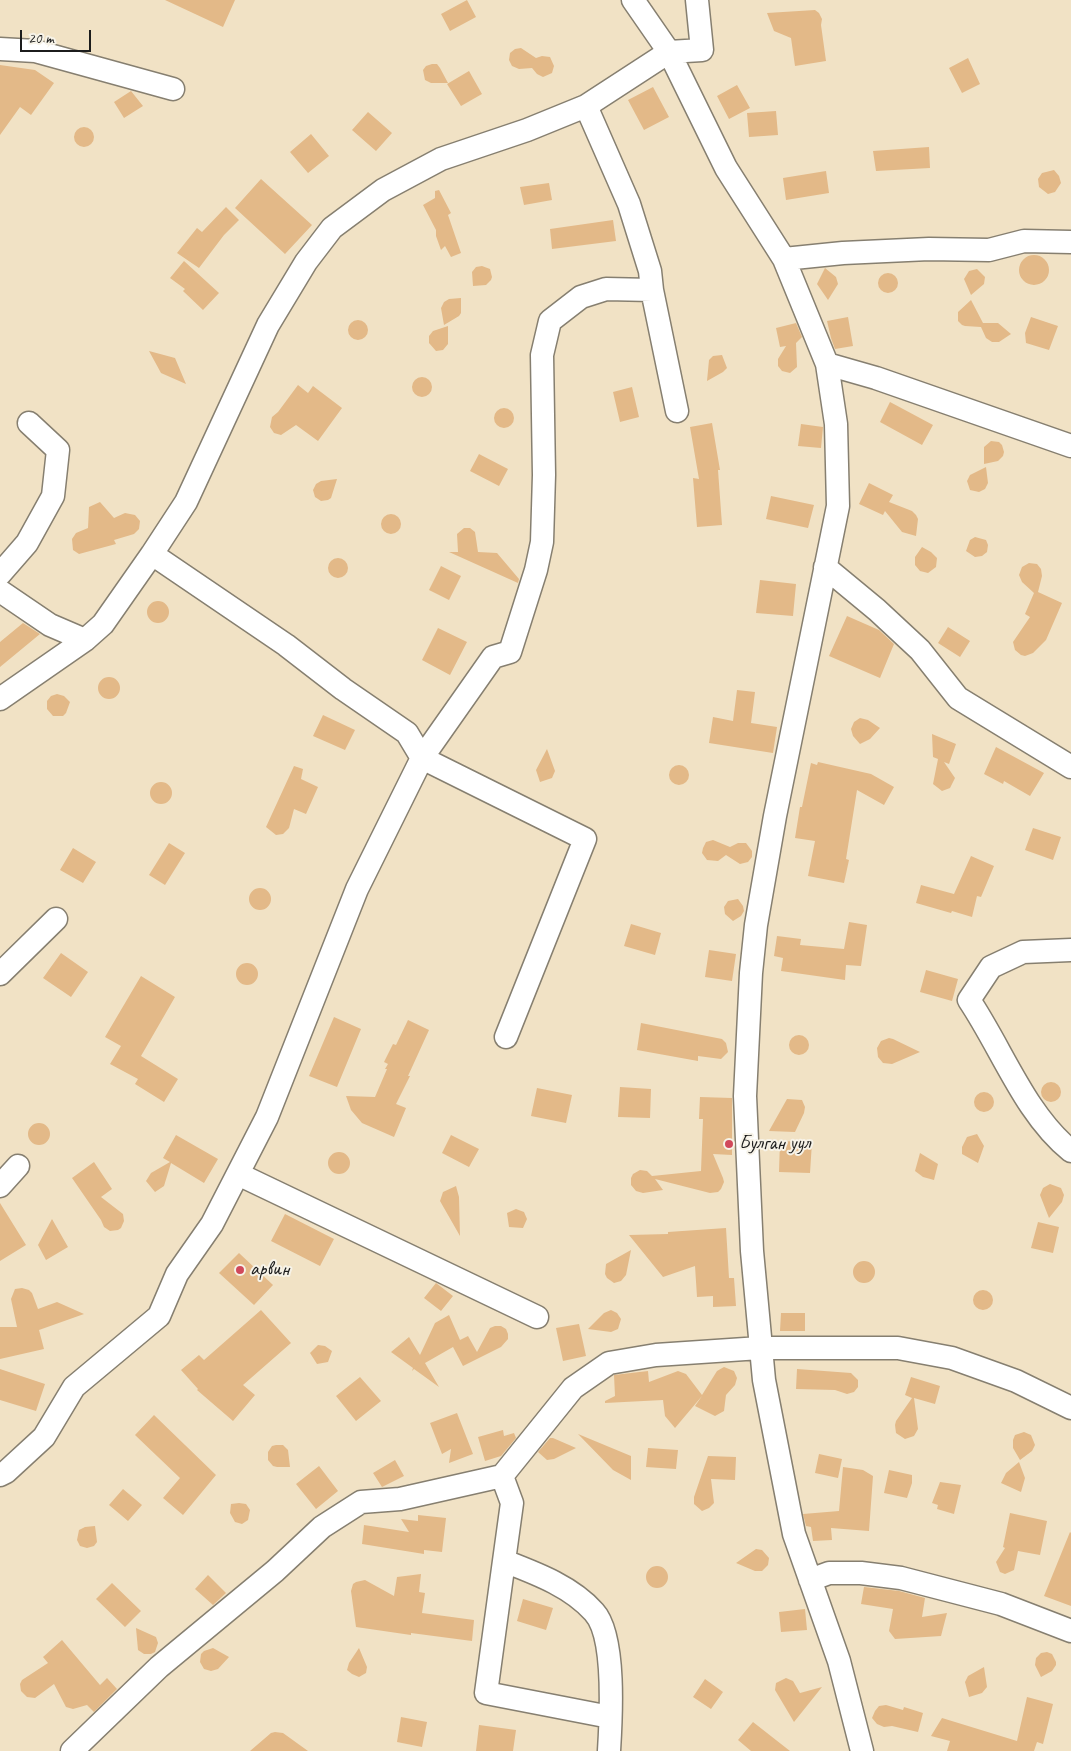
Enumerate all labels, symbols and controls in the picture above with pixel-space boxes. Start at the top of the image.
scale bar [22,20,94,52]
text: 20 m [28,29,54,48]
place label: Булган уул [739,1132,810,1156]
marker: Булган уул [723,1138,735,1150]
place label: арвин [250,1258,289,1282]
marker: арвин [234,1264,246,1276]

